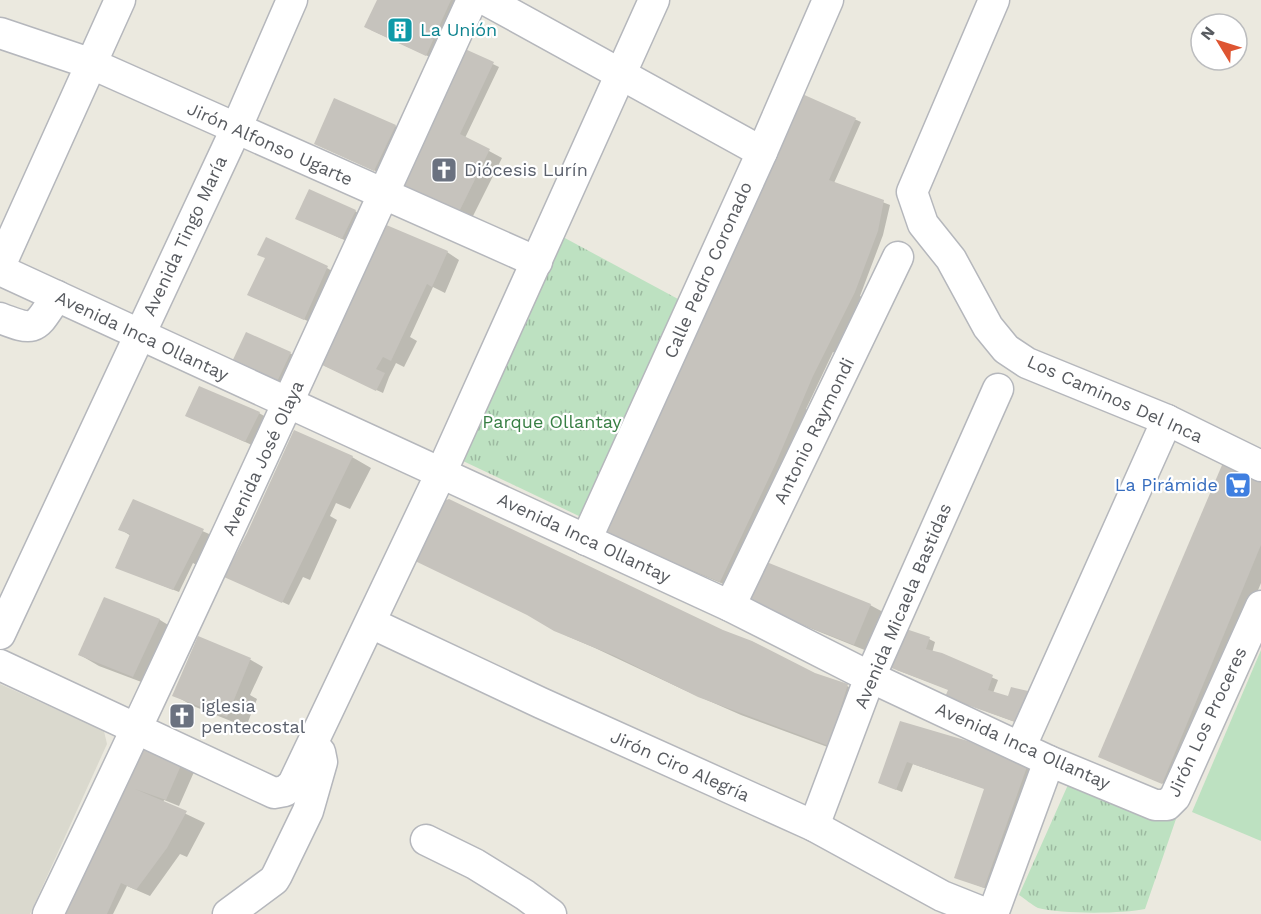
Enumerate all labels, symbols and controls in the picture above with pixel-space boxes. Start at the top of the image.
north arrow [1189,12,1249,72]
building icon: La Unión [385,15,415,45]
place label: La Unión [420,19,497,40]
text: N [1196,23,1219,44]
street label: Jirón Alfonso Ugarte [184,98,356,190]
street label: Avenida Tingo María [138,152,231,319]
church icon: Diócesis Lurín [429,155,459,185]
place label: Diócesis Lurín [464,159,588,180]
street label: Calle Pedro Coronado [659,178,756,361]
street label: Avenida Inca Ollantay [52,286,233,385]
street label: Los Caminos Del Inca [1024,350,1206,447]
street label: Antonio Raymondi [769,354,858,507]
street label: Avenida José Olaya [217,377,308,539]
park label: Parque Ollantay [482,411,622,432]
supermarket icon: La Pirámide [1223,470,1253,500]
place label: La Pirámide [1115,474,1218,495]
street label: Avenida Inca Ollantay [494,488,675,587]
street label: Avenida Micaela Bastidas [850,500,955,712]
street label: Jirón Los Proceres [1163,643,1251,800]
place label: iglesia pentecostal [201,695,306,737]
street label: Avenida Inca Ollantay [933,698,1114,794]
church icon: iglesia pentecostal [167,701,197,731]
street label: Jirón Ciro Alegría [607,725,753,806]

